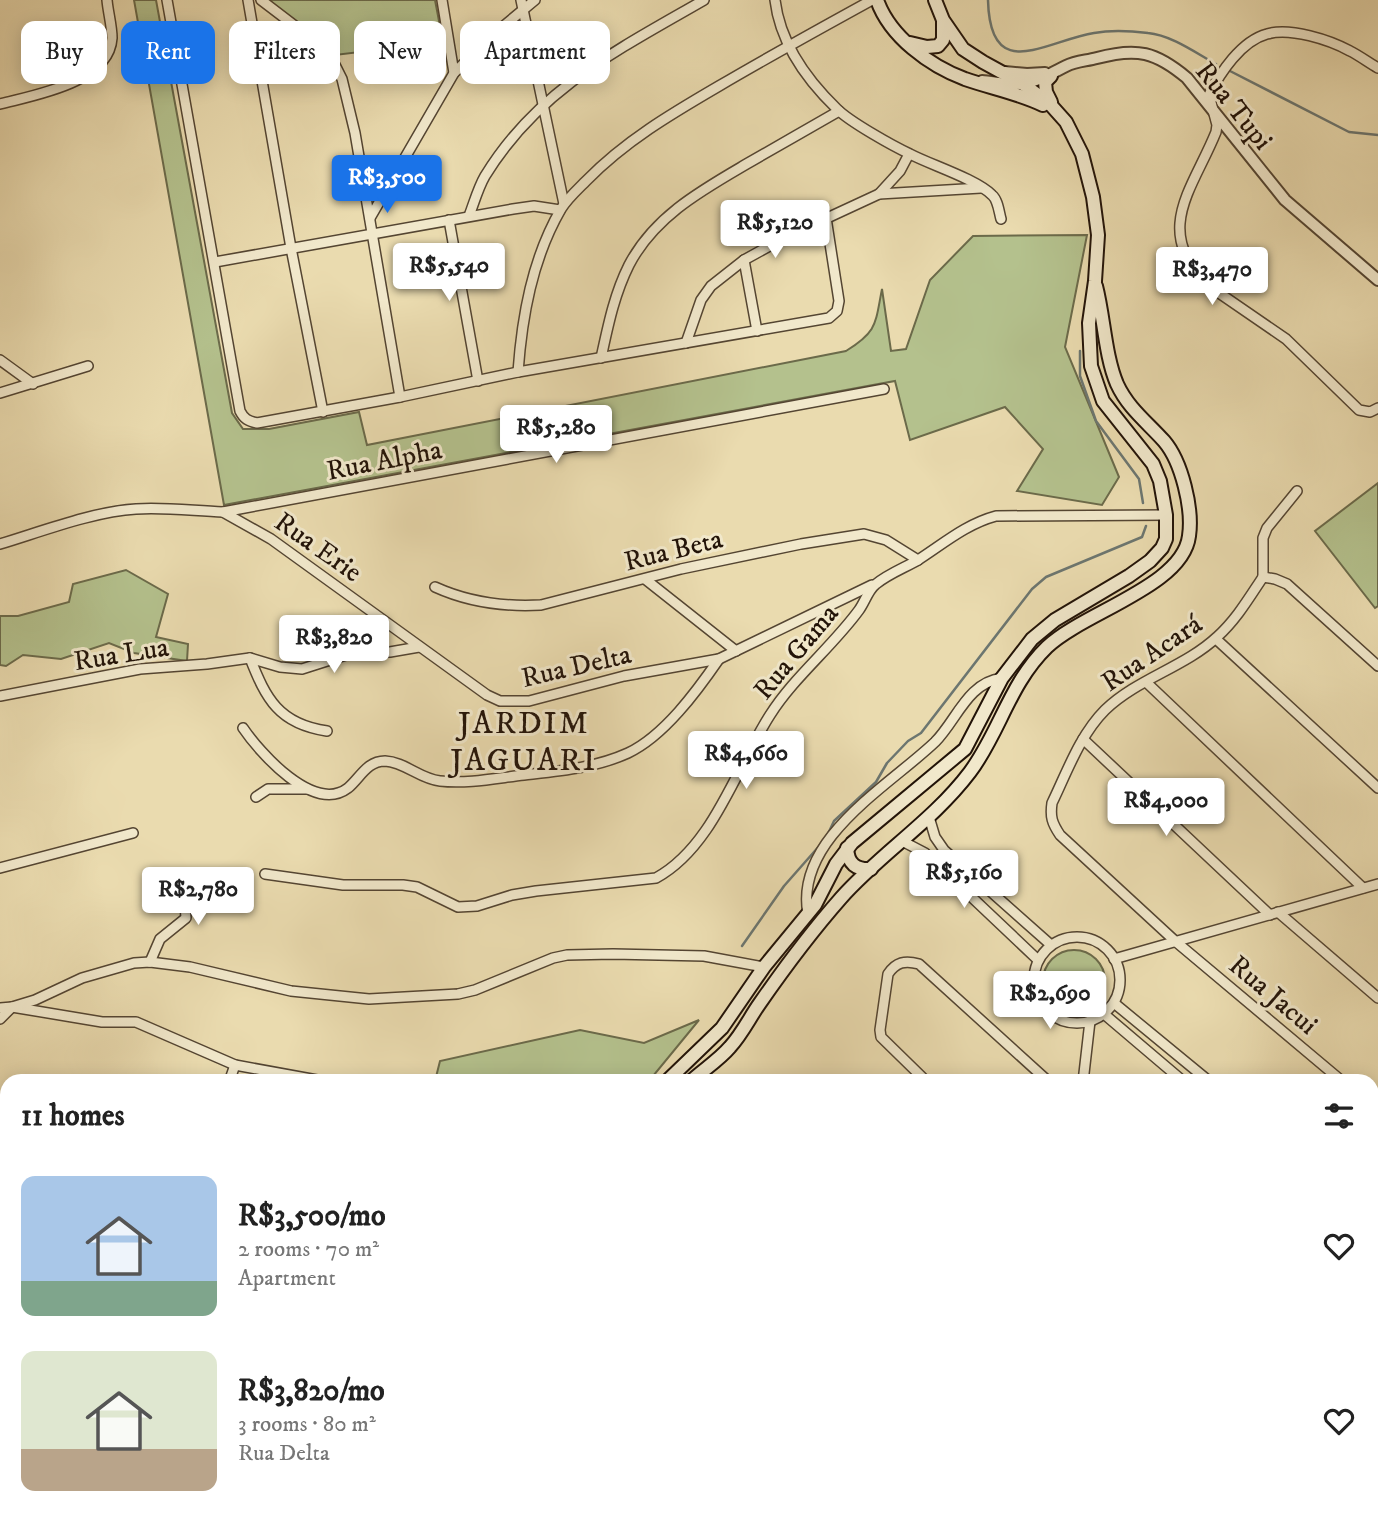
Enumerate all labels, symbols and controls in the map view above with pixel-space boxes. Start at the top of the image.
chip: Buy [21,21,107,84]
chip: Rent [121,21,215,84]
chip: Filters [229,21,340,84]
chip: New [354,21,446,84]
chip: Apartment [460,21,610,84]
street label: Rua Tupi [1188,55,1280,157]
pin: R$3,500 [322,156,452,215]
text: R$3,500 [348,163,426,192]
pin: R$5,120 [710,201,840,260]
text: R$5,120 [737,208,813,237]
pin: R$5,540 [384,244,514,303]
pin: R$3,470 [1147,247,1277,307]
text: R$5,540 [409,251,489,280]
text: R$3,470 [1172,255,1252,284]
pin: R$5,280 [491,406,621,465]
text: R$5,280 [516,413,596,442]
street label: Rua Alpha [324,432,445,489]
street label: Rua Erie [268,504,369,590]
street label: Rua Beta [621,521,726,580]
street label: Rua Gama [746,597,846,707]
street label: Rua Acará [1095,607,1209,700]
pin: R$3,820 [269,616,399,675]
text: R$3,820 [295,623,373,652]
street label: Rua Lua [71,630,171,679]
street label: Rua Delta [518,637,635,696]
district label: JARDIM JAGUARI [447,704,598,781]
pin: R$4,660 [681,732,811,791]
text: R$4,660 [704,739,788,768]
pin: R$4,000 [1101,778,1231,838]
text: R$4,000 [1124,786,1208,815]
pin: R$5,160 [899,850,1029,910]
text: R$5,160 [925,858,1003,887]
pin: R$2,780 [133,867,263,927]
text: R$2,780 [158,875,238,904]
street label: Rua Jacui [1221,948,1325,1042]
pin: R$2,690 [985,972,1115,1031]
text: R$2,690 [1009,979,1091,1008]
icon: filters [1320,1097,1358,1135]
text: 11 homes [21,1098,125,1135]
text: R$3,500/mo [238,1198,386,1235]
icon: home [77,1204,161,1288]
icon: heart [1320,1227,1358,1265]
text: 2 rooms · 70 m² [238,1235,379,1264]
text: Apartment [238,1264,336,1293]
text: R$3,820/mo [238,1373,385,1410]
icon: home [77,1379,161,1463]
icon: heart [1320,1402,1358,1440]
text: 3 rooms · 80 m² [238,1410,376,1439]
text: Rua Delta [238,1439,330,1468]

